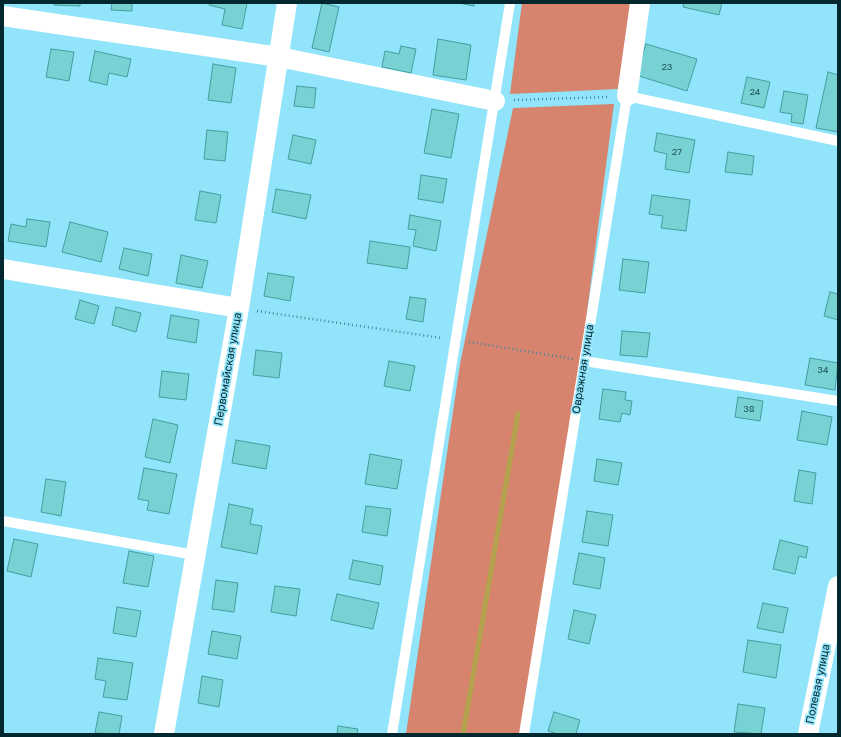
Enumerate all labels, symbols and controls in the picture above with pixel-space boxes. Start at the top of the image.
house number: 23 [662,62,672,72]
house number: 24 [750,87,760,97]
house number: 27 [672,147,682,157]
street label: Первомайская улица [212,311,244,427]
street label: Овражная улица [569,323,597,415]
house number: 34 [818,365,828,375]
house number: 38 [744,404,754,414]
street label: Полевая улица [803,643,833,725]

